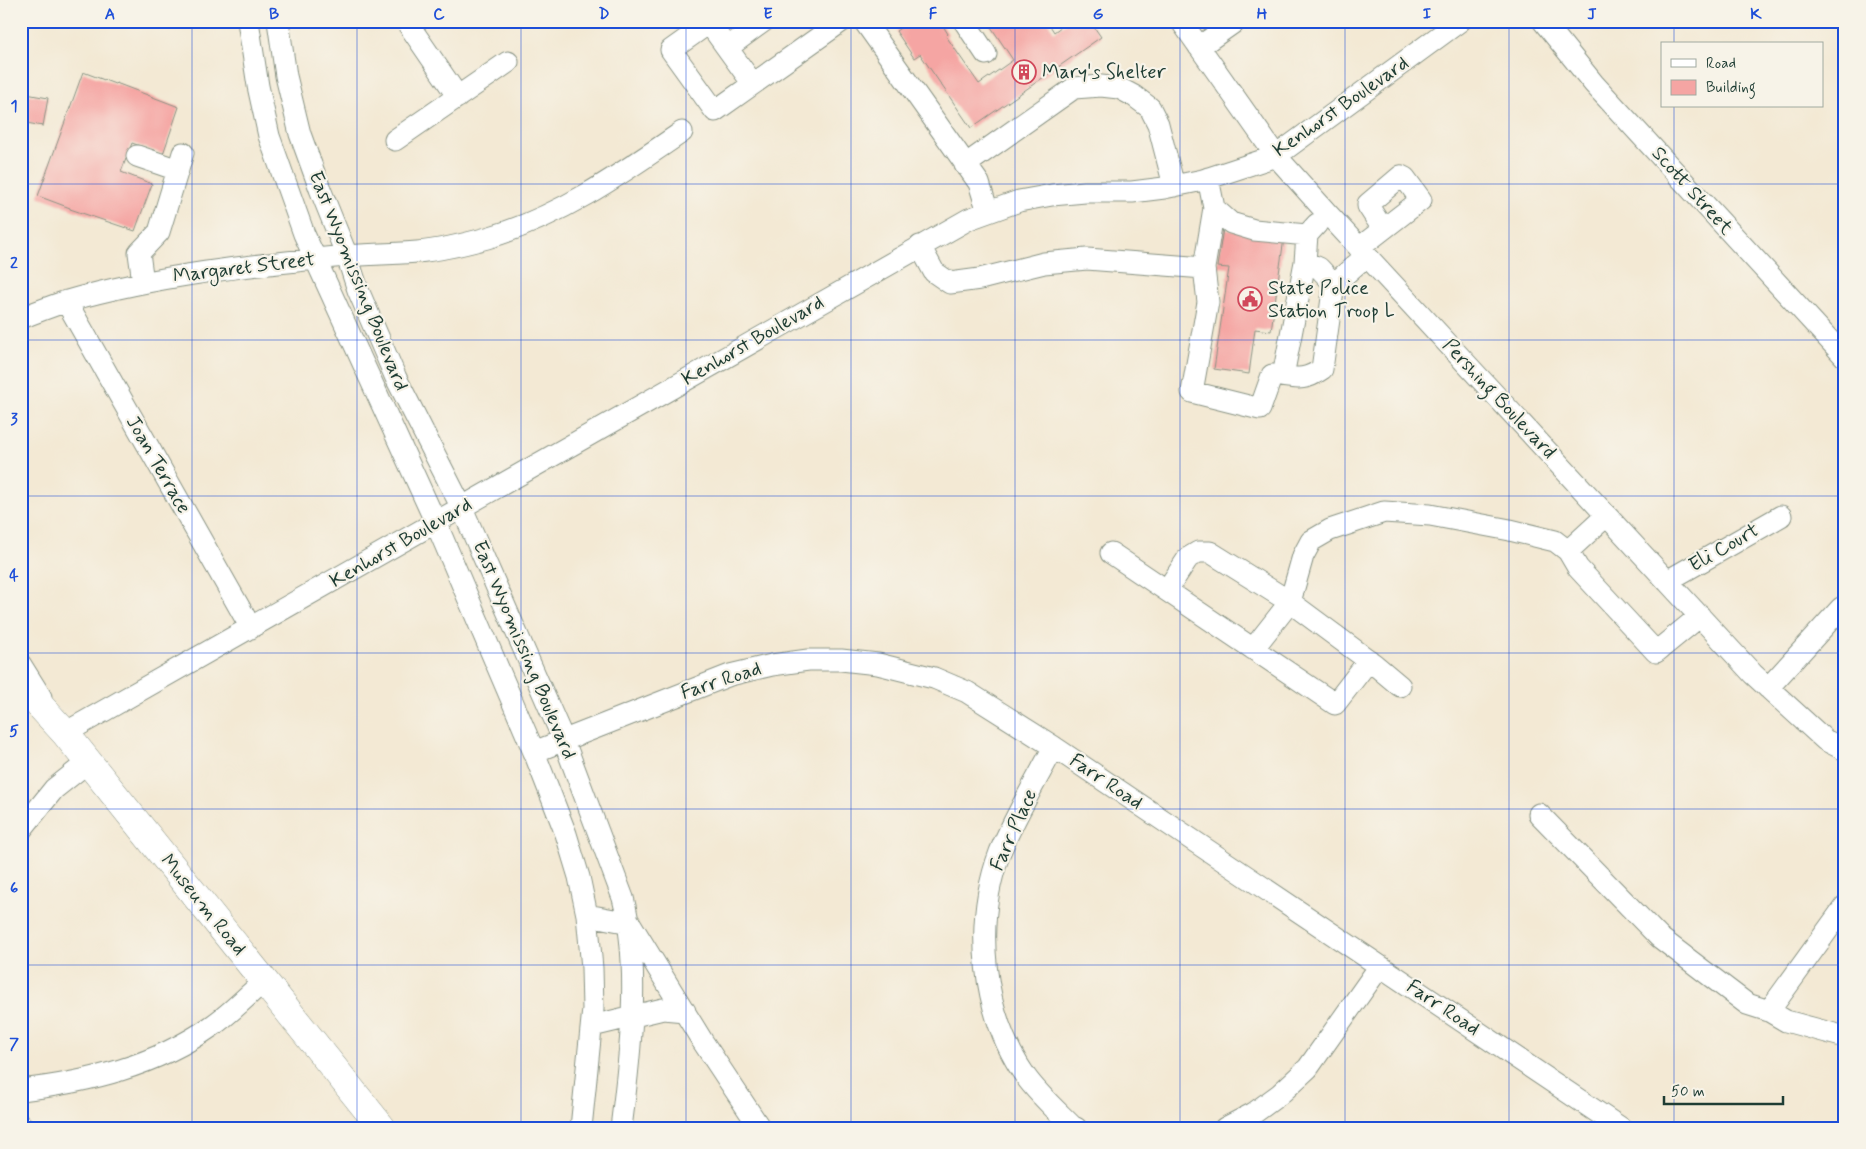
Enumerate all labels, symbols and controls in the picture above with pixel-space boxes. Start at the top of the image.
text: A [105,4,115,25]
text: B [269,4,279,25]
text: C [433,4,445,25]
text: D [598,4,610,25]
text: E [763,4,773,25]
text: F [929,4,938,25]
text: G [1093,4,1104,25]
text: H [1257,4,1268,25]
text: I [1423,4,1432,25]
text: J [1587,4,1597,25]
text: K [1750,4,1762,25]
legend [1661,42,1824,108]
street label: Kenhorst Boulevard [1268,50,1414,164]
text: Road [1706,54,1736,74]
building icon: Mary's Shelter [1011,59,1037,85]
place label: Mary's Shelter [1042,59,1166,86]
text: Building [1706,78,1756,99]
text: 1 [10,96,18,117]
street label: Scott Street [1645,141,1739,241]
street label: East Wyomissing Boulevard [301,167,415,395]
street label: Margaret Street [171,246,317,291]
text: 2 [10,253,18,274]
place label: State Police Station Troop L [1268,275,1395,325]
public building icon: State Police Station Troop L [1237,286,1263,312]
street label: Kenhorst Boulevard [677,289,829,393]
street label: Pershing Boulevard [1435,333,1562,466]
text: 3 [10,409,18,430]
street label: Joan Terrace [119,411,197,519]
street label: Kenhorst Boulevard [325,491,477,595]
street label: Eli Court [1684,517,1764,579]
street label: East Wyomissing Boulevard [466,537,582,763]
text: 4 [9,565,19,586]
street label: Farr Road [677,655,765,707]
text: 5 [9,721,19,742]
street label: Farr Road [1064,748,1148,816]
street label: Farr Place [984,785,1044,875]
street label: Museum Road [154,849,252,961]
text: 6 [10,878,18,899]
street label: Farr Road [1401,974,1485,1042]
text: 7 [9,1034,19,1055]
scale bar [1664,1074,1782,1106]
text: 50 m [1671,1082,1705,1102]

